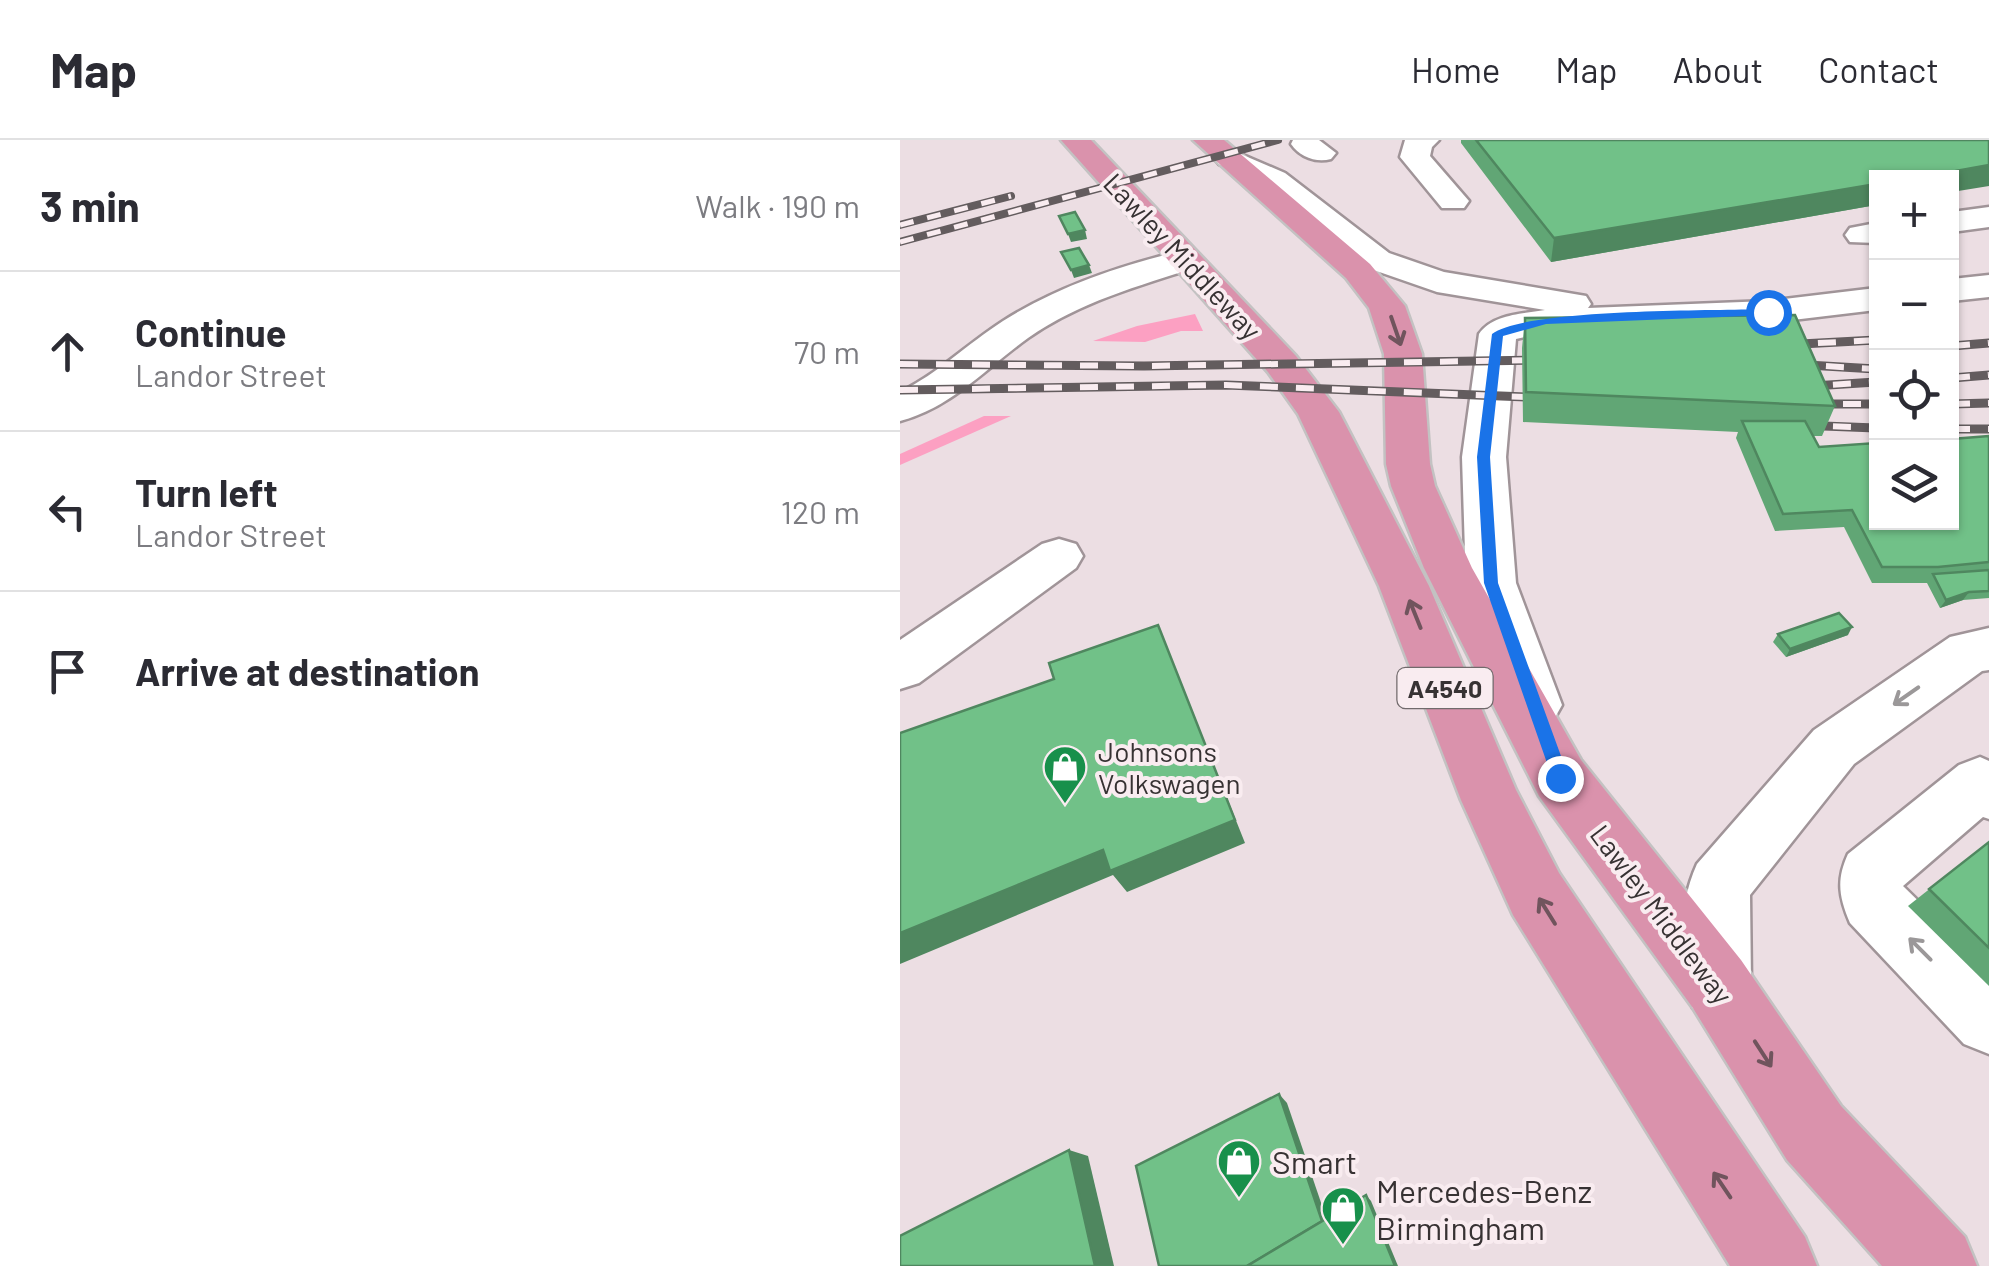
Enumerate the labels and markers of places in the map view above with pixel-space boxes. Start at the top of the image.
place label: Johnsons Volkswagen [1098,734,1241,800]
shop icon: Johnsons Volkswagen [1042,744,1088,805]
shop icon: Smart [1216,1138,1262,1199]
place label: Smart [1272,1142,1357,1180]
place label: Mercedes-Benz Birmingham [1376,1171,1592,1246]
shop icon: Mercedes-Benz Birmingham [1320,1185,1366,1246]

